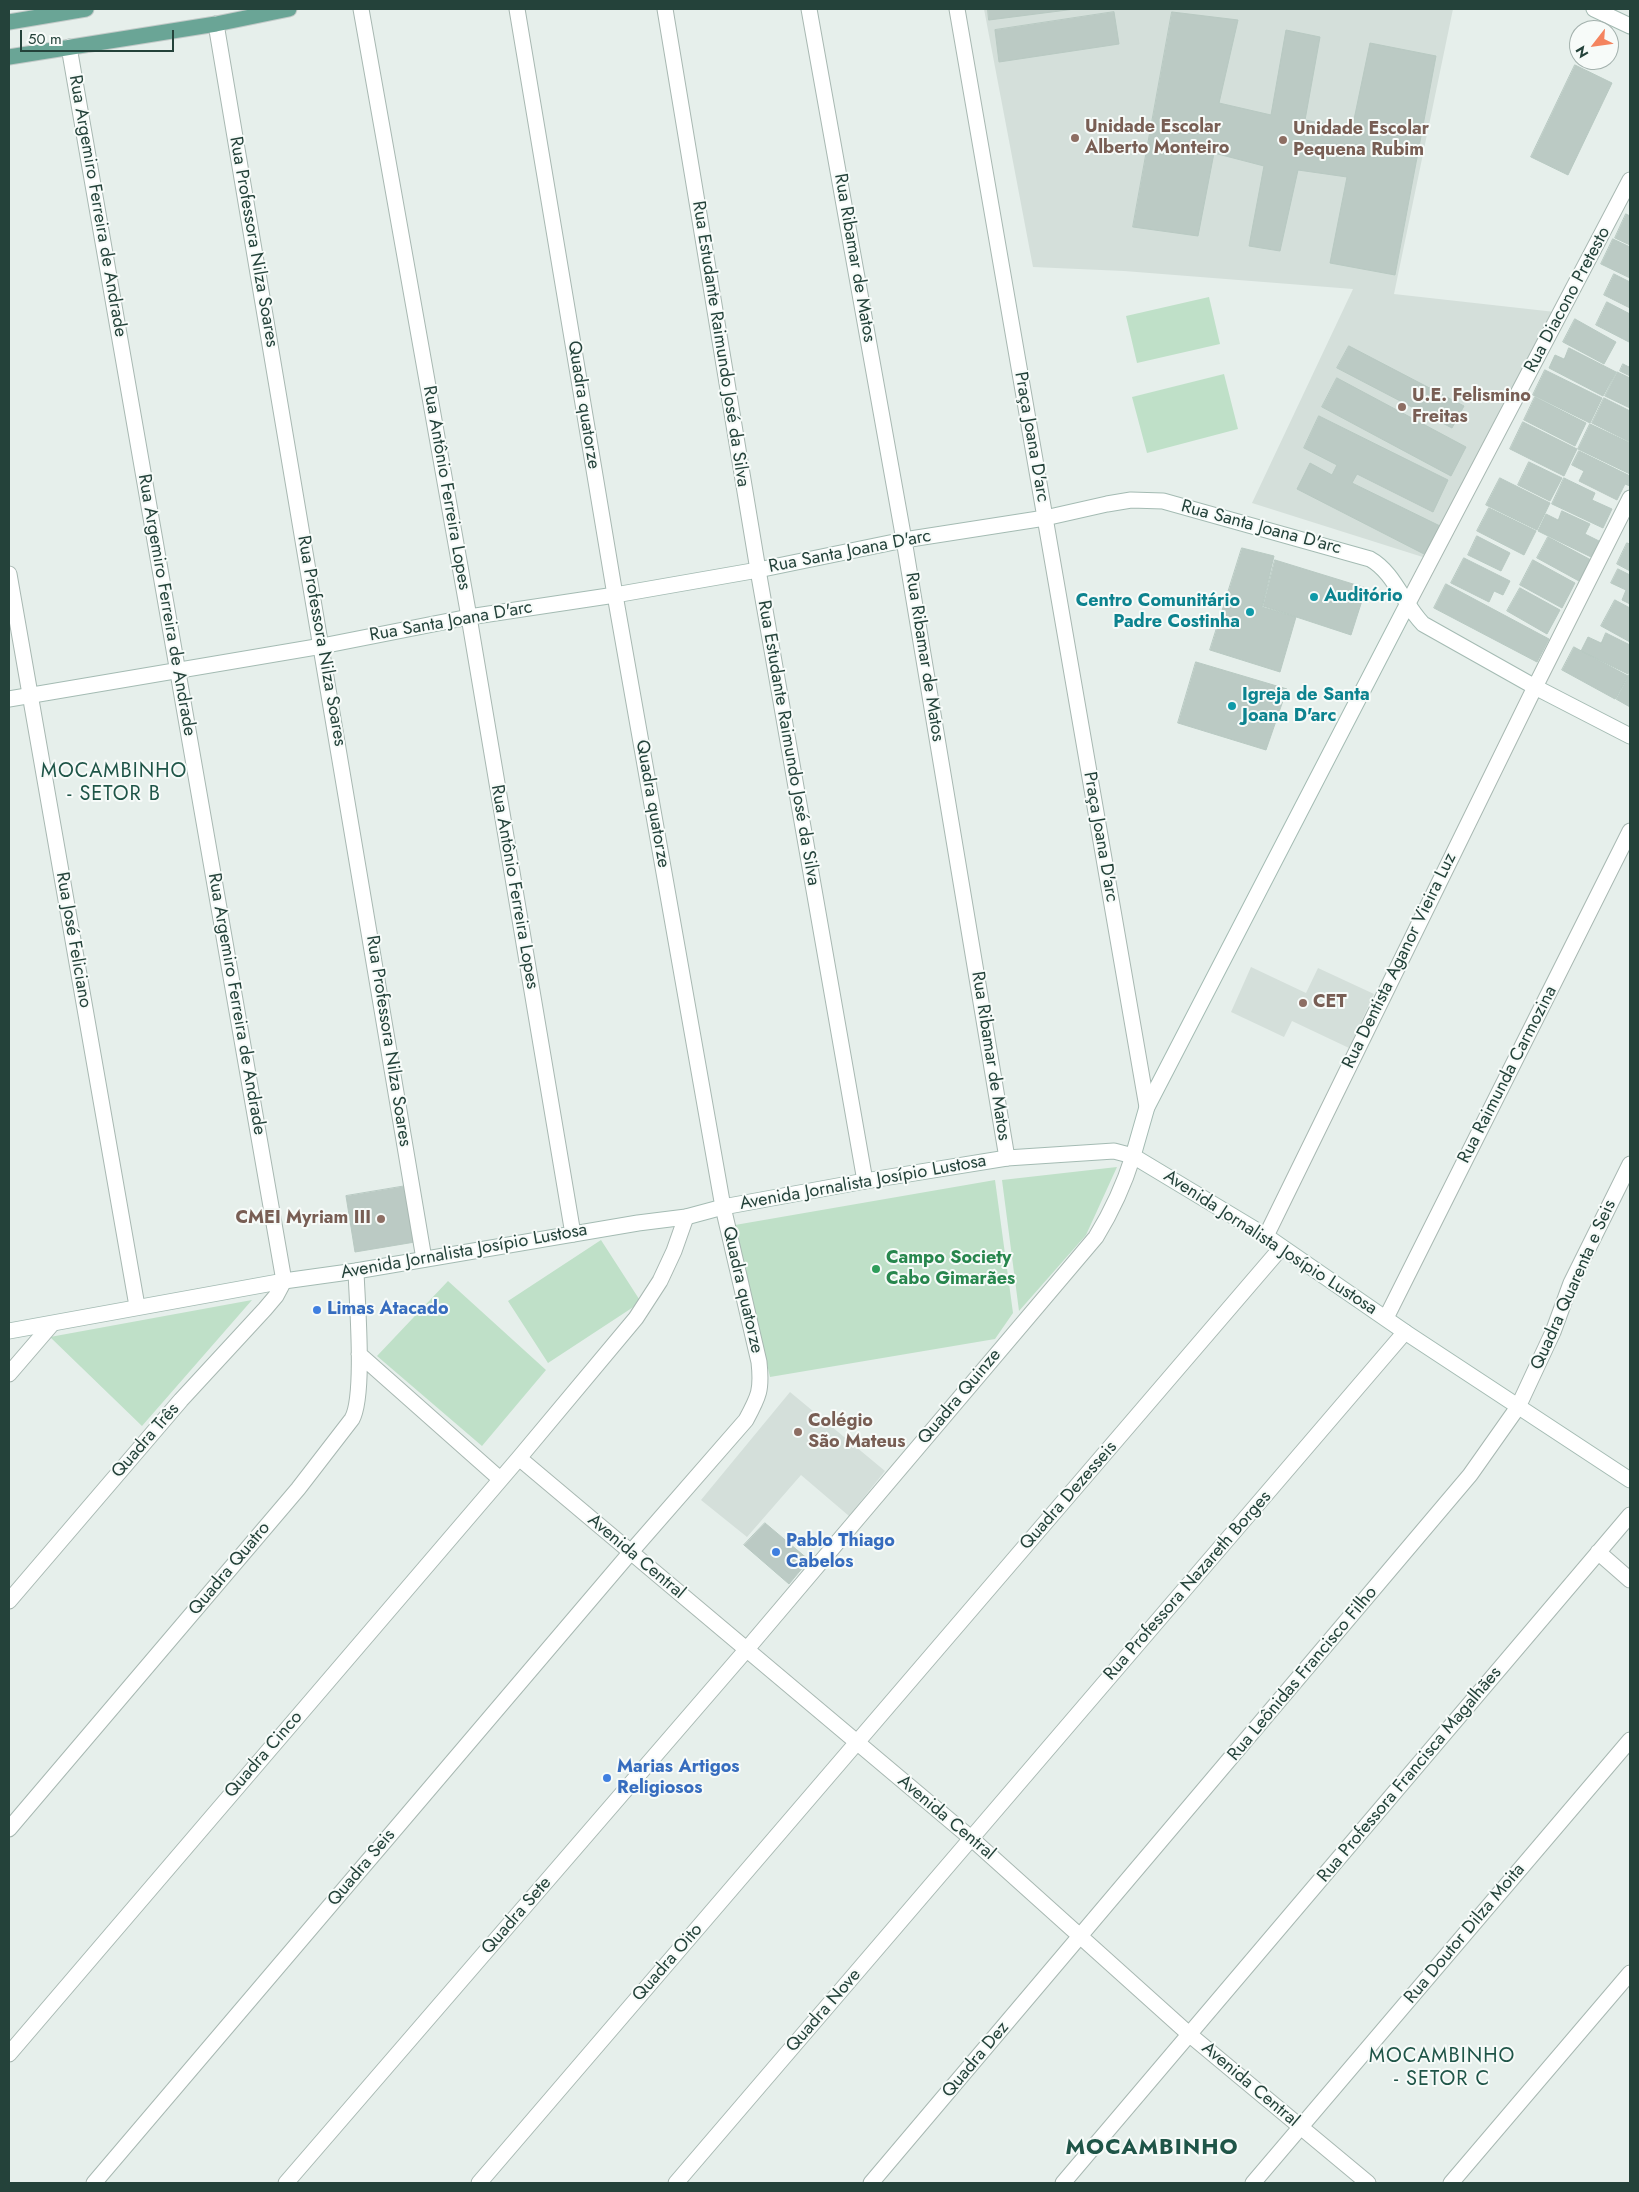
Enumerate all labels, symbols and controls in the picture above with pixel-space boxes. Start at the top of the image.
scale bar [22,20,176,52]
north arrow [1569,20,1619,70]
text: 50 m [28,28,62,50]
text: N [1570,42,1593,62]
street label: Rua Argemiro Ferreira de Andrade [63,73,131,339]
place label: Unidade Escolar Alberto Monteiro [1085,117,1229,160]
place label: Unidade Escolar Pequena Rubim [1293,119,1429,162]
marker: Unidade Escolar Alberto Monteiro [1069,132,1081,144]
marker: Unidade Escolar Pequena Rubim [1277,134,1289,146]
street label: Rua Professora Nilza Soares [224,135,282,349]
street label: Rua Ribamar de Matos [829,172,879,344]
street label: Rua Estudante Raimundo José da Silva [687,199,753,489]
street label: Rua Diacono Pretesto [1520,223,1616,377]
street label: Quadra quatorze [562,339,604,471]
street label: Praça Joana D'arc [1009,370,1053,504]
street label: Rua Antônio Ferreira Lopes [417,384,475,592]
place label: U.E. Felismino Freitas [1412,386,1531,428]
marker: U.E. Felismino Freitas [1396,401,1408,413]
street label: Rua Argemiro Ferreira de Andrade [132,472,200,738]
street label: Rua Santa Joana D'arc [1179,496,1343,560]
street label: Rua Santa Joana D'arc [767,526,933,578]
street label: Rua Professora Nilza Soares [292,534,350,748]
street label: Rua Ribamar de Matos [900,571,948,743]
place label: Auditório [1324,586,1403,608]
place label: Centro Comunitário Padre Costinha [1076,591,1240,634]
marker: Auditório [1308,591,1320,603]
street label: Rua Santa Joana D'arc [368,597,534,647]
street label: Rua Estudante Raimundo José da Silva [752,599,824,887]
marker: Centro Comunitário Padre Costinha [1244,606,1256,618]
place label: Igreja de Santa Joana D'arc [1242,685,1370,728]
marker: Igreja de Santa Joana D'arc [1226,700,1238,712]
street label: Quadra quatorze [630,738,674,870]
district label: MOCAMBINHO - SETOR B [40,760,188,807]
street label: Praça Joana D'arc [1078,770,1122,904]
street label: Rua Antônio Ferreira Lopes [485,783,543,991]
street label: Rua Dentista Aganor Vieira Luz [1338,850,1462,1072]
street label: Rua José Feliciano [50,870,96,1010]
street label: Rua Argemiro Ferreira de Andrade [202,871,270,1137]
street label: Rua Professora Nilza Soares [361,934,415,1148]
street label: Rua Ribamar de Matos [966,970,1014,1142]
street label: Rua Raimunda Carmozina [1454,983,1562,1167]
place label: CET [1313,992,1347,1014]
marker: CET [1297,997,1309,1009]
street label: Avenida Jornalista Josípio Lustosa [738,1151,988,1215]
street label: Avenida Jornalista Josípio Lustosa [1159,1166,1381,1320]
street label: Quadra Quarenta e Seis [1527,1197,1621,1373]
place label: CMEI Myriam III [235,1208,371,1230]
marker: CMEI Myriam III [375,1213,387,1225]
street label: Avenida Jornalista Josípio Lustosa [339,1220,589,1284]
street label: Quadra quatorze [717,1225,767,1355]
place label: Campo Society Cabo Gimarães [886,1248,1015,1290]
marker: Campo Society Cabo Gimarães [870,1263,882,1275]
place label: Limas Atacado [327,1299,449,1321]
marker: Limas Atacado [311,1304,323,1316]
street label: Quadra Quinze [914,1345,1006,1449]
street label: Quadra Três [108,1399,184,1483]
place label: Colégio São Mateus [808,1411,905,1454]
marker: Colégio São Mateus [792,1426,804,1438]
street label: Quadra Dezesseis [1016,1437,1122,1555]
street label: Rua Professora Nazareth Borges [1100,1487,1276,1685]
street label: Avenida Central [583,1510,689,1604]
street label: Quadra Quatro [185,1518,275,1620]
place label: Pablo Thiago Cabelos [786,1531,895,1574]
marker: Pablo Thiago Cabelos [770,1546,782,1558]
street label: Rua Leônidas Francisco Filho [1224,1582,1382,1766]
street label: Rua Professora Francisca Magalhães [1313,1663,1507,1887]
street label: Quadra Cinco [221,1707,307,1803]
place label: Marias Artigos Religiosos [617,1757,740,1800]
street label: Avenida Central [893,1771,999,1865]
marker: Marias Artigos Religiosos [601,1772,613,1784]
street label: Quadra Seis [324,1825,400,1911]
street label: Rua Doutor Dilza Moita [1400,1860,1530,2008]
street label: Quadra Sete [478,1873,556,1959]
street label: Quadra Oito [628,1920,708,2006]
street label: Quadra Nove [782,1965,866,2057]
street label: Quadra Dez [938,2018,1014,2102]
street label: Avenida Central [1197,2038,1303,2132]
district label: MOCAMBINHO - SETOR C [1368,2045,1516,2092]
district label: MOCAMBINHO [1064,2136,1240,2162]

